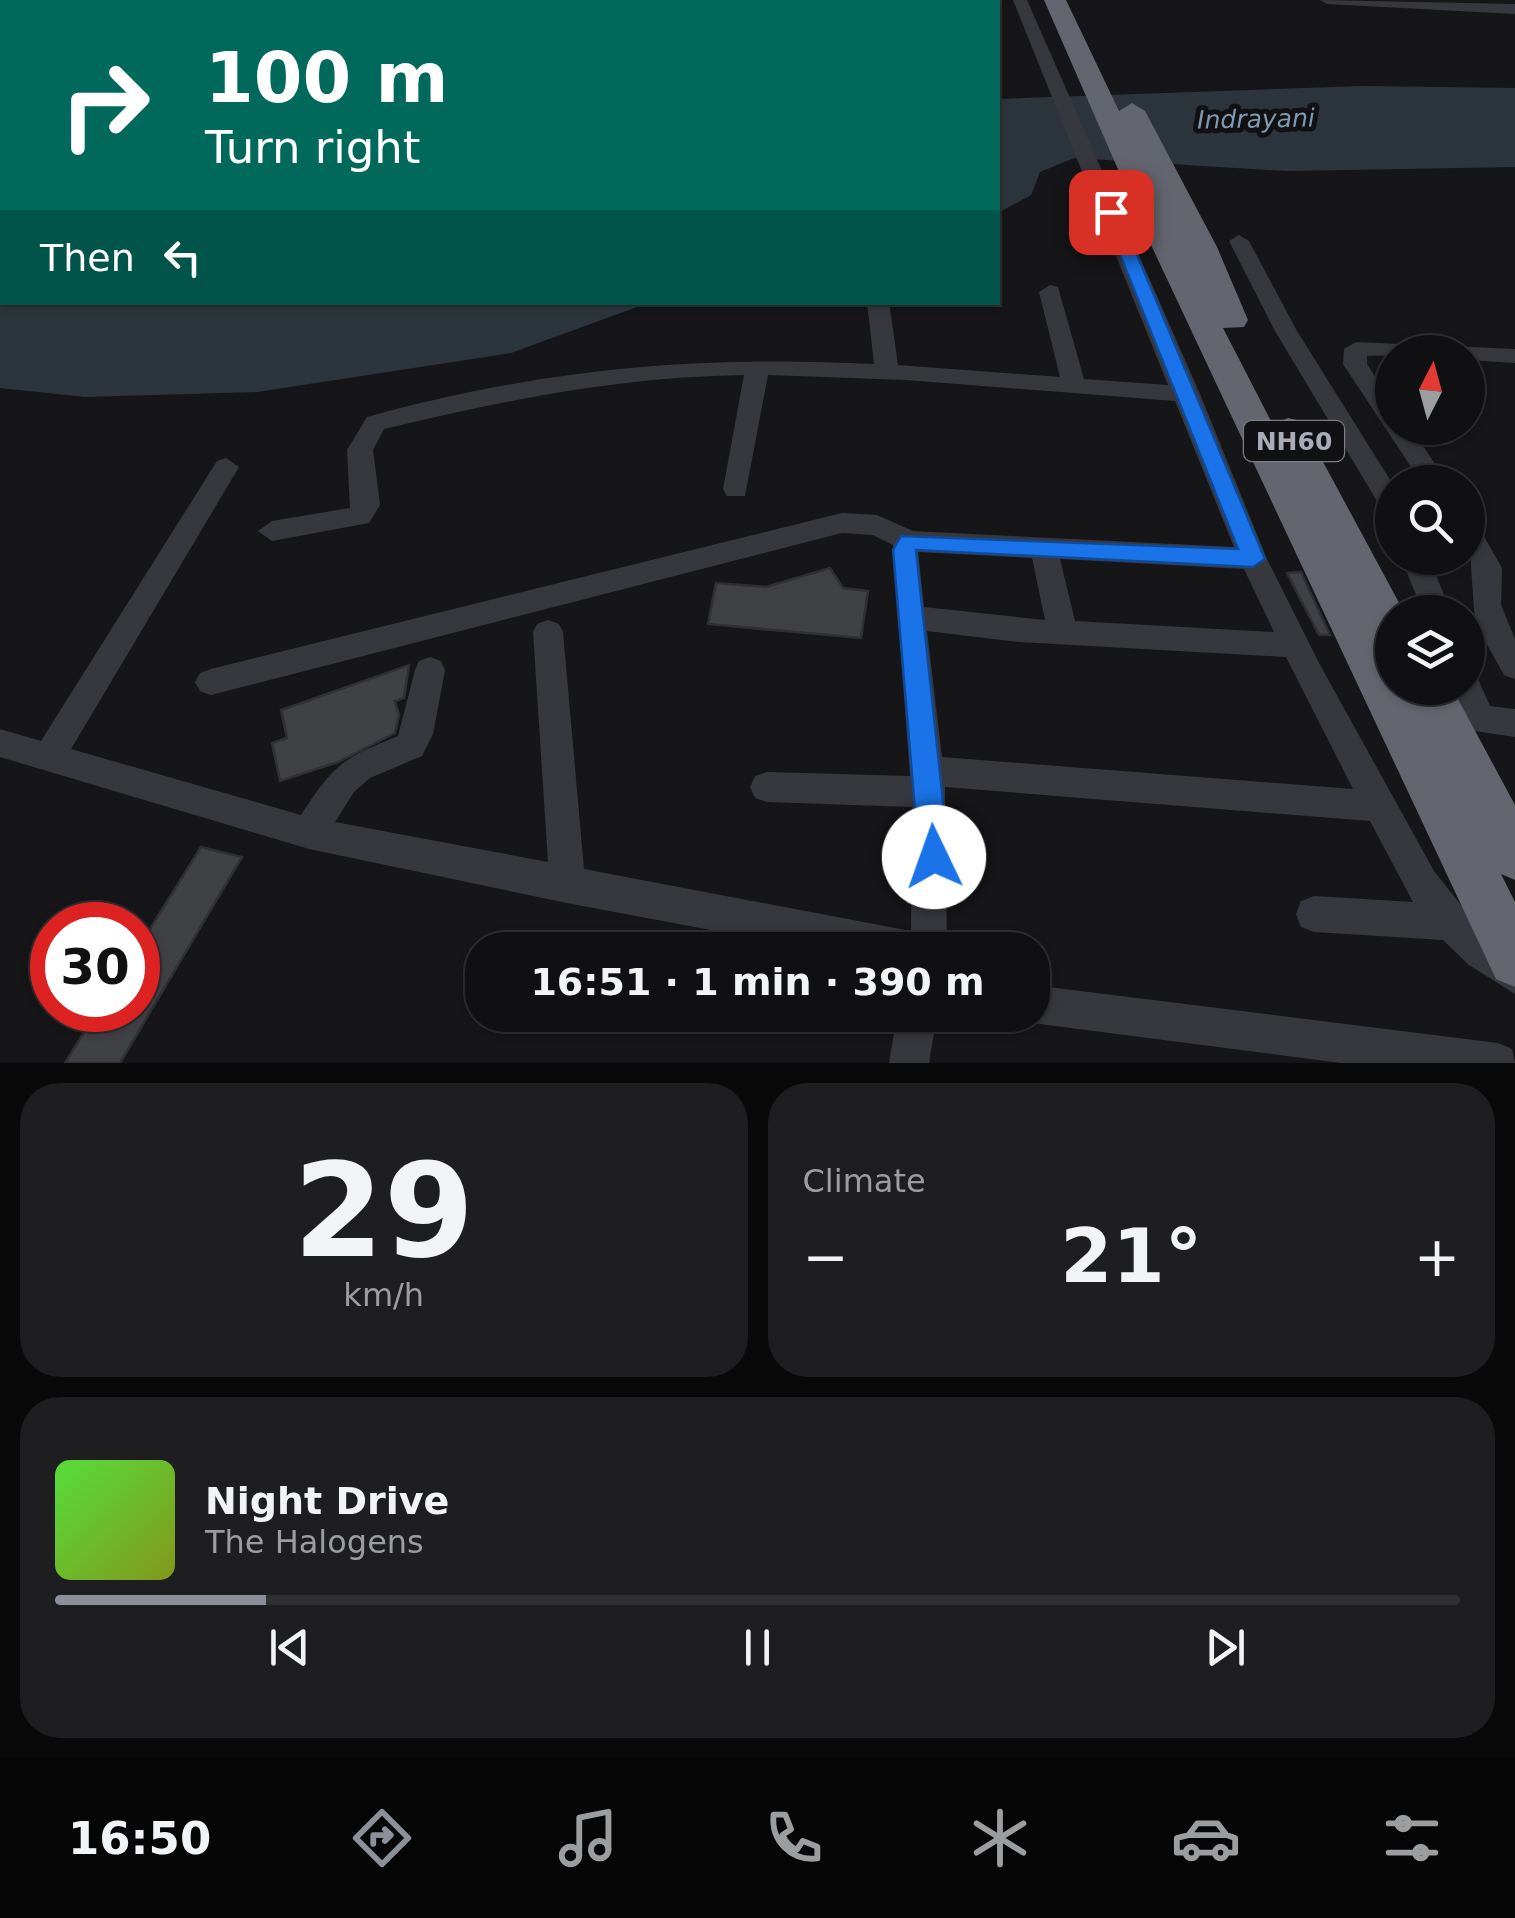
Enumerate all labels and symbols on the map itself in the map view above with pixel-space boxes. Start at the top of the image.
water label: Indrayani [1197,103,1315,135]
pin [1069,170,1154,255]
north arrow [1375,335,1485,445]
road number: NH60 [1244,421,1344,461]
position arrow [882,805,986,909]
speed limit sign: 30 [30,902,160,1032]

